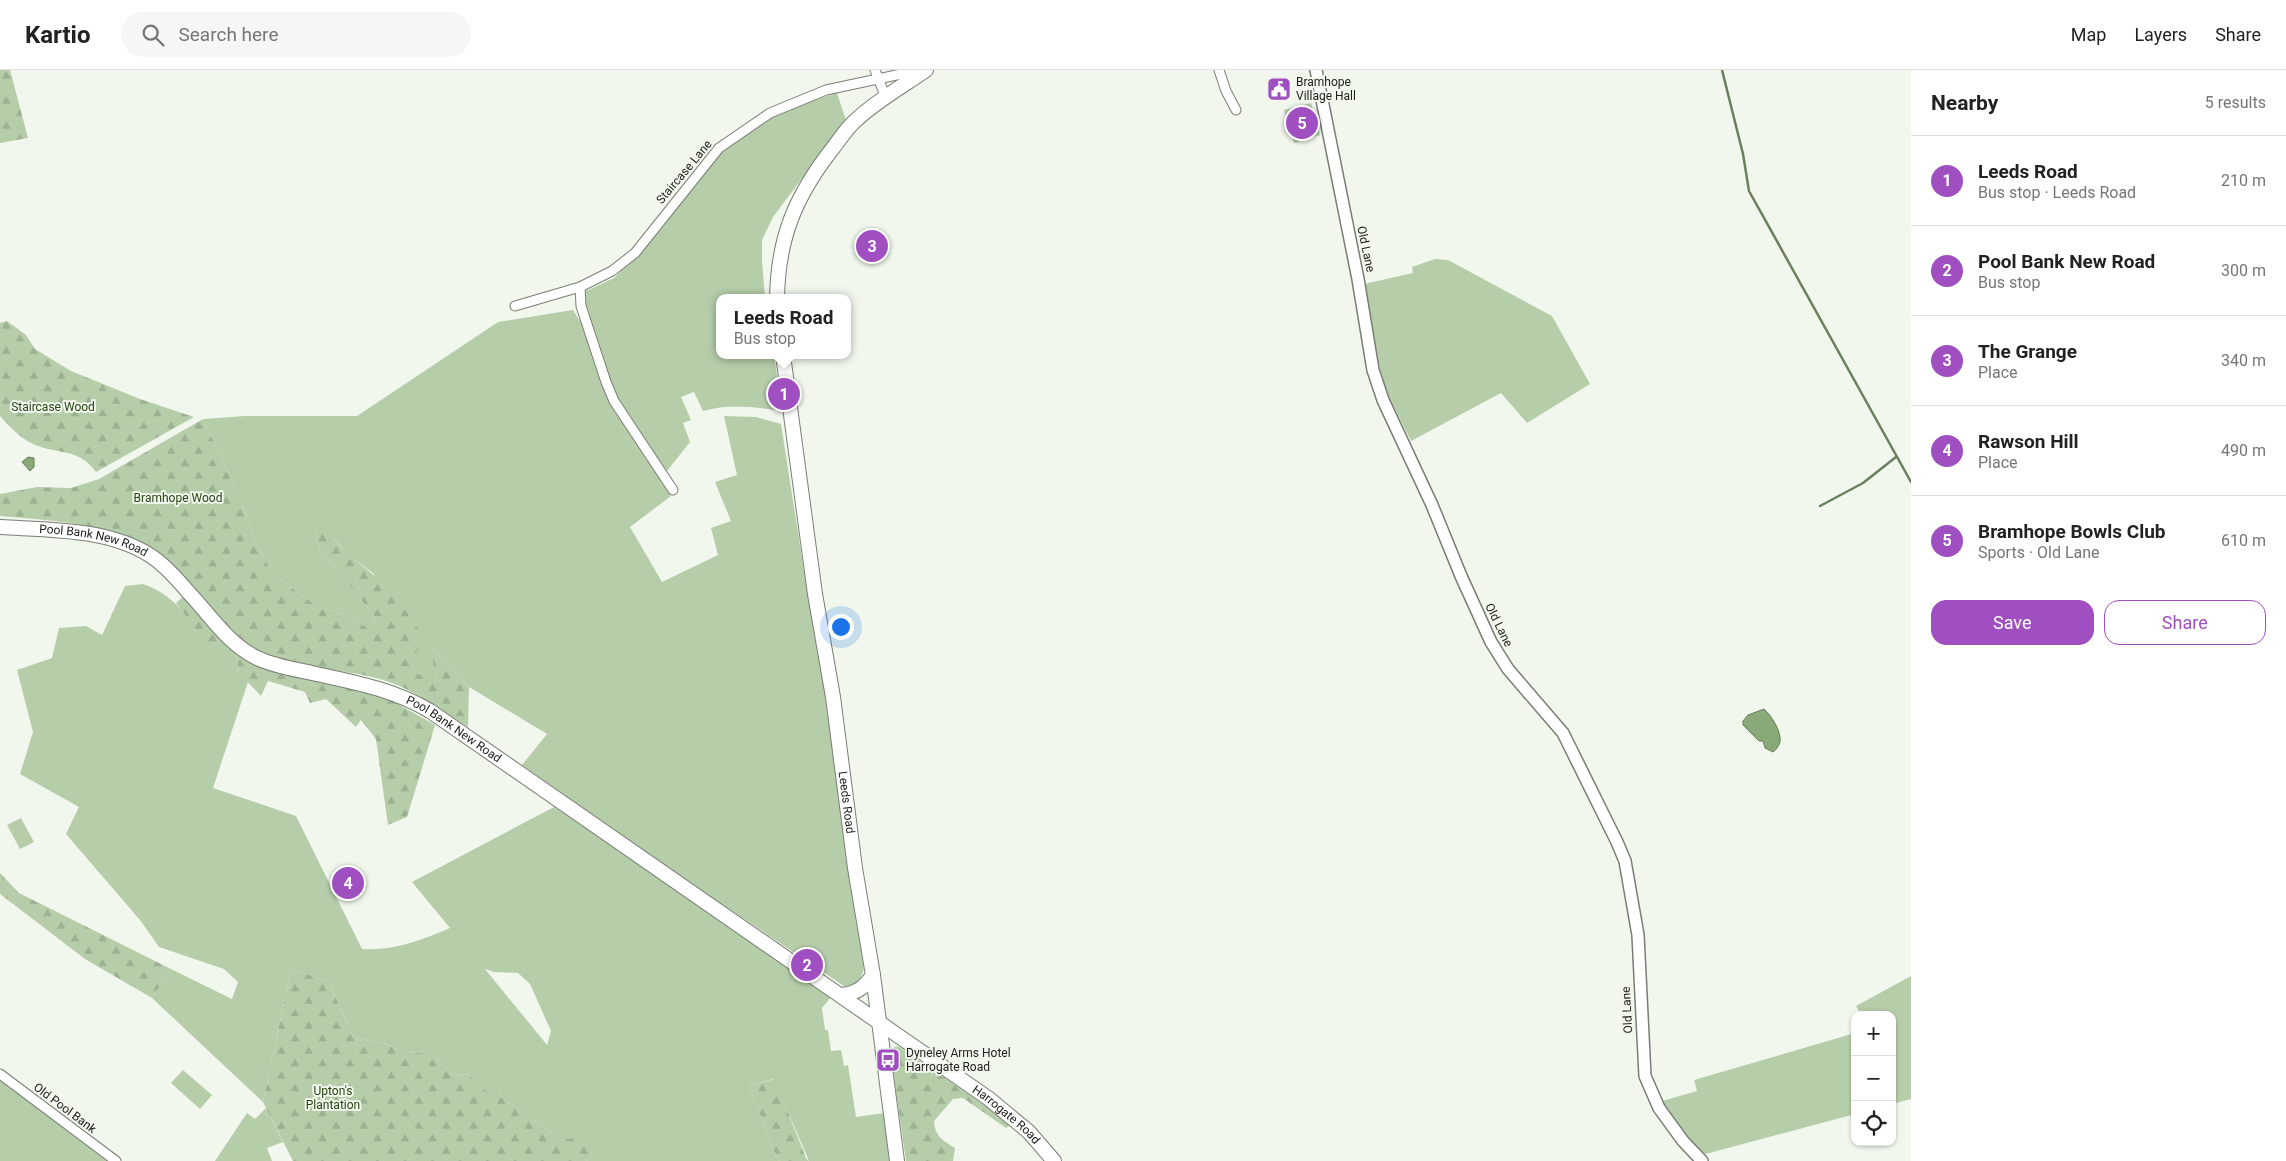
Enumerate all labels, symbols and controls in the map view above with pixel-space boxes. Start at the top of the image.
search box [121,12,471,57]
text: Kartio [25,21,91,49]
icon: search [139,21,167,49]
text: Search here [179,23,278,46]
text: Map [2071,24,2106,45]
text: Layers [2134,24,2187,45]
text: Share [2215,24,2261,45]
place label: Bramhope Village Hall [1296,75,1356,103]
public building icon: Bramhope Village Hall [1266,76,1292,102]
text: Nearby [1931,91,1998,115]
text: 5 results [2205,93,2266,112]
pin: 5 [1286,104,1318,142]
street label: Staircase Lane [653,137,715,207]
text: Leeds Road [1978,160,2078,183]
text: 1 [1942,171,1952,190]
text: 210 m [2221,171,2266,190]
text: Bus stop · Leeds Road [1978,183,2136,202]
street label: Old Lane [1354,225,1378,273]
pin: 3 [856,227,888,265]
text: Pool Bank New Road [1978,250,2155,273]
text: 2 [1942,261,1952,280]
text: 300 m [2221,261,2266,280]
text: Bus stop [1978,273,2040,292]
popup [716,294,851,359]
text: Leeds Road [734,306,833,329]
text: Bus stop [734,329,796,348]
text: The Grange [1978,340,2077,363]
text: 3 [1942,351,1952,370]
text: 340 m [2221,351,2266,370]
text: Place [1978,363,2018,382]
pin: 1 [768,375,800,413]
park label: Staircase Wood [11,400,95,414]
text: Rawson Hill [1978,430,2079,453]
text: 4 [1942,441,1952,460]
text: 490 m [2221,441,2266,460]
text: Place [1978,453,2018,472]
park label: Bramhope Wood [134,491,222,505]
text: Bramhope Bowls Club [1978,520,2166,543]
street label: Pool Bank New Road [39,522,150,559]
text: 5 [1942,531,1952,550]
text: 610 m [2221,531,2266,550]
text: Sports · Old Lane [1978,543,2100,562]
button: Save [1931,600,2094,645]
button: Share [2104,600,2266,645]
street label: Old Lane [1482,601,1516,649]
your location [828,614,854,640]
street label: Pool Bank New Road [404,693,504,765]
street label: Leeds Road [836,770,858,834]
pin: 4 [332,864,364,902]
pin: 2 [791,946,823,984]
street label: Old Lane [1619,986,1635,1034]
map controls [1851,1011,1896,1146]
button: + [1851,1011,1896,1056]
place label: Dyneley Arms Hotel Harrogate Road [906,1046,1011,1074]
bus stop icon: Dyneley Arms Hotel Harrogate Road [875,1047,901,1073]
button: − [1851,1056,1896,1101]
street label: Old Pool Bank [31,1080,100,1137]
street label: Harrogate Road [970,1082,1043,1147]
park label: Upton's Plantation [306,1084,360,1112]
button: locate [1851,1101,1896,1146]

